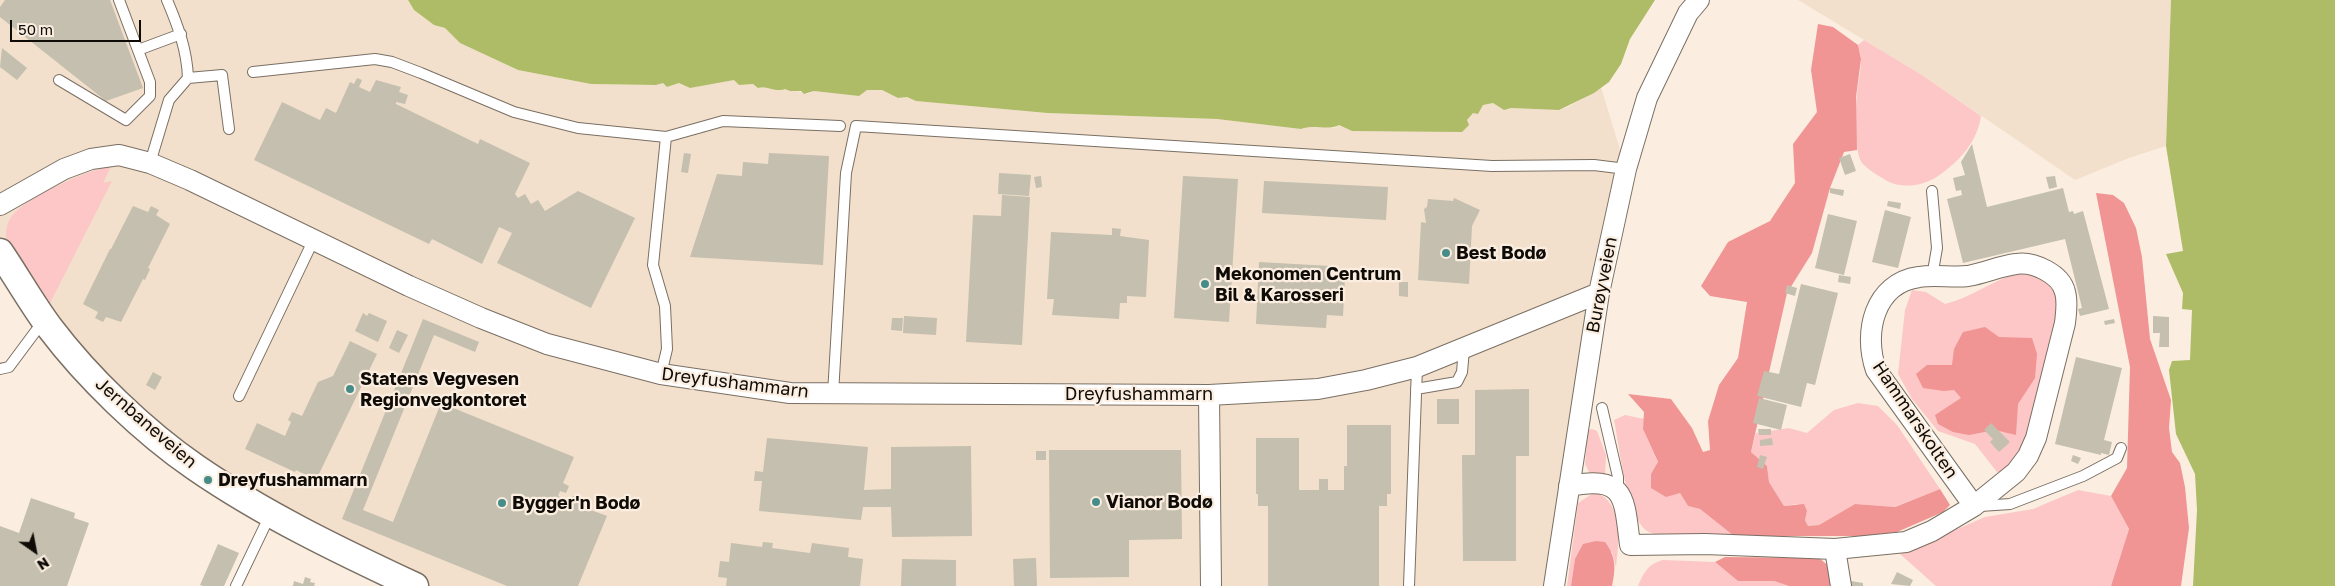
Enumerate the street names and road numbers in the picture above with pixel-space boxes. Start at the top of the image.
street label: Burøyveien [1582,235,1622,335]
street label: Hammarskolten [1868,357,1962,483]
street label: Dreyfushammarn [660,363,810,403]
street label: Jernbaneveien [91,373,201,473]
street label: Dreyfushammarn [1065,383,1213,405]

